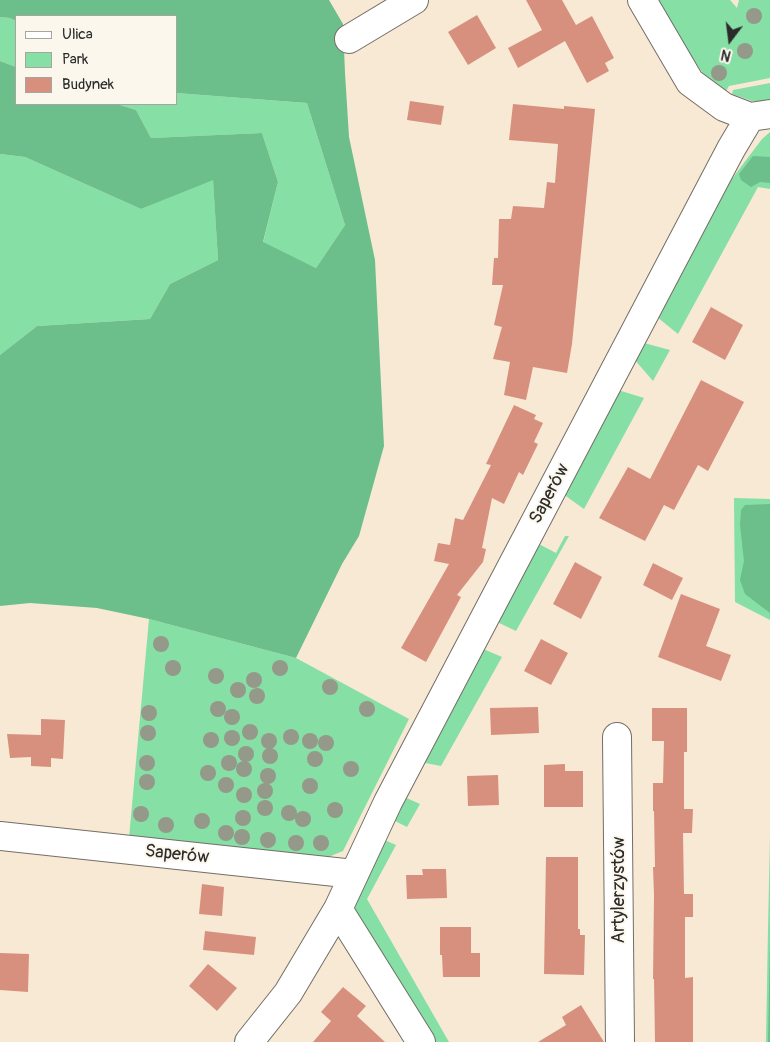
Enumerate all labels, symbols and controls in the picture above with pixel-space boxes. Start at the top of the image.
legend [15,15,178,105]
north arrow [705,15,755,65]
text: Ulica [62,25,93,44]
text: N [719,46,733,64]
text: Park [62,50,88,69]
text: Budynek [62,75,114,94]
street label: Saperów [525,460,575,528]
street label: Artylerzystów [608,837,630,943]
street label: Saperów [144,841,210,869]

